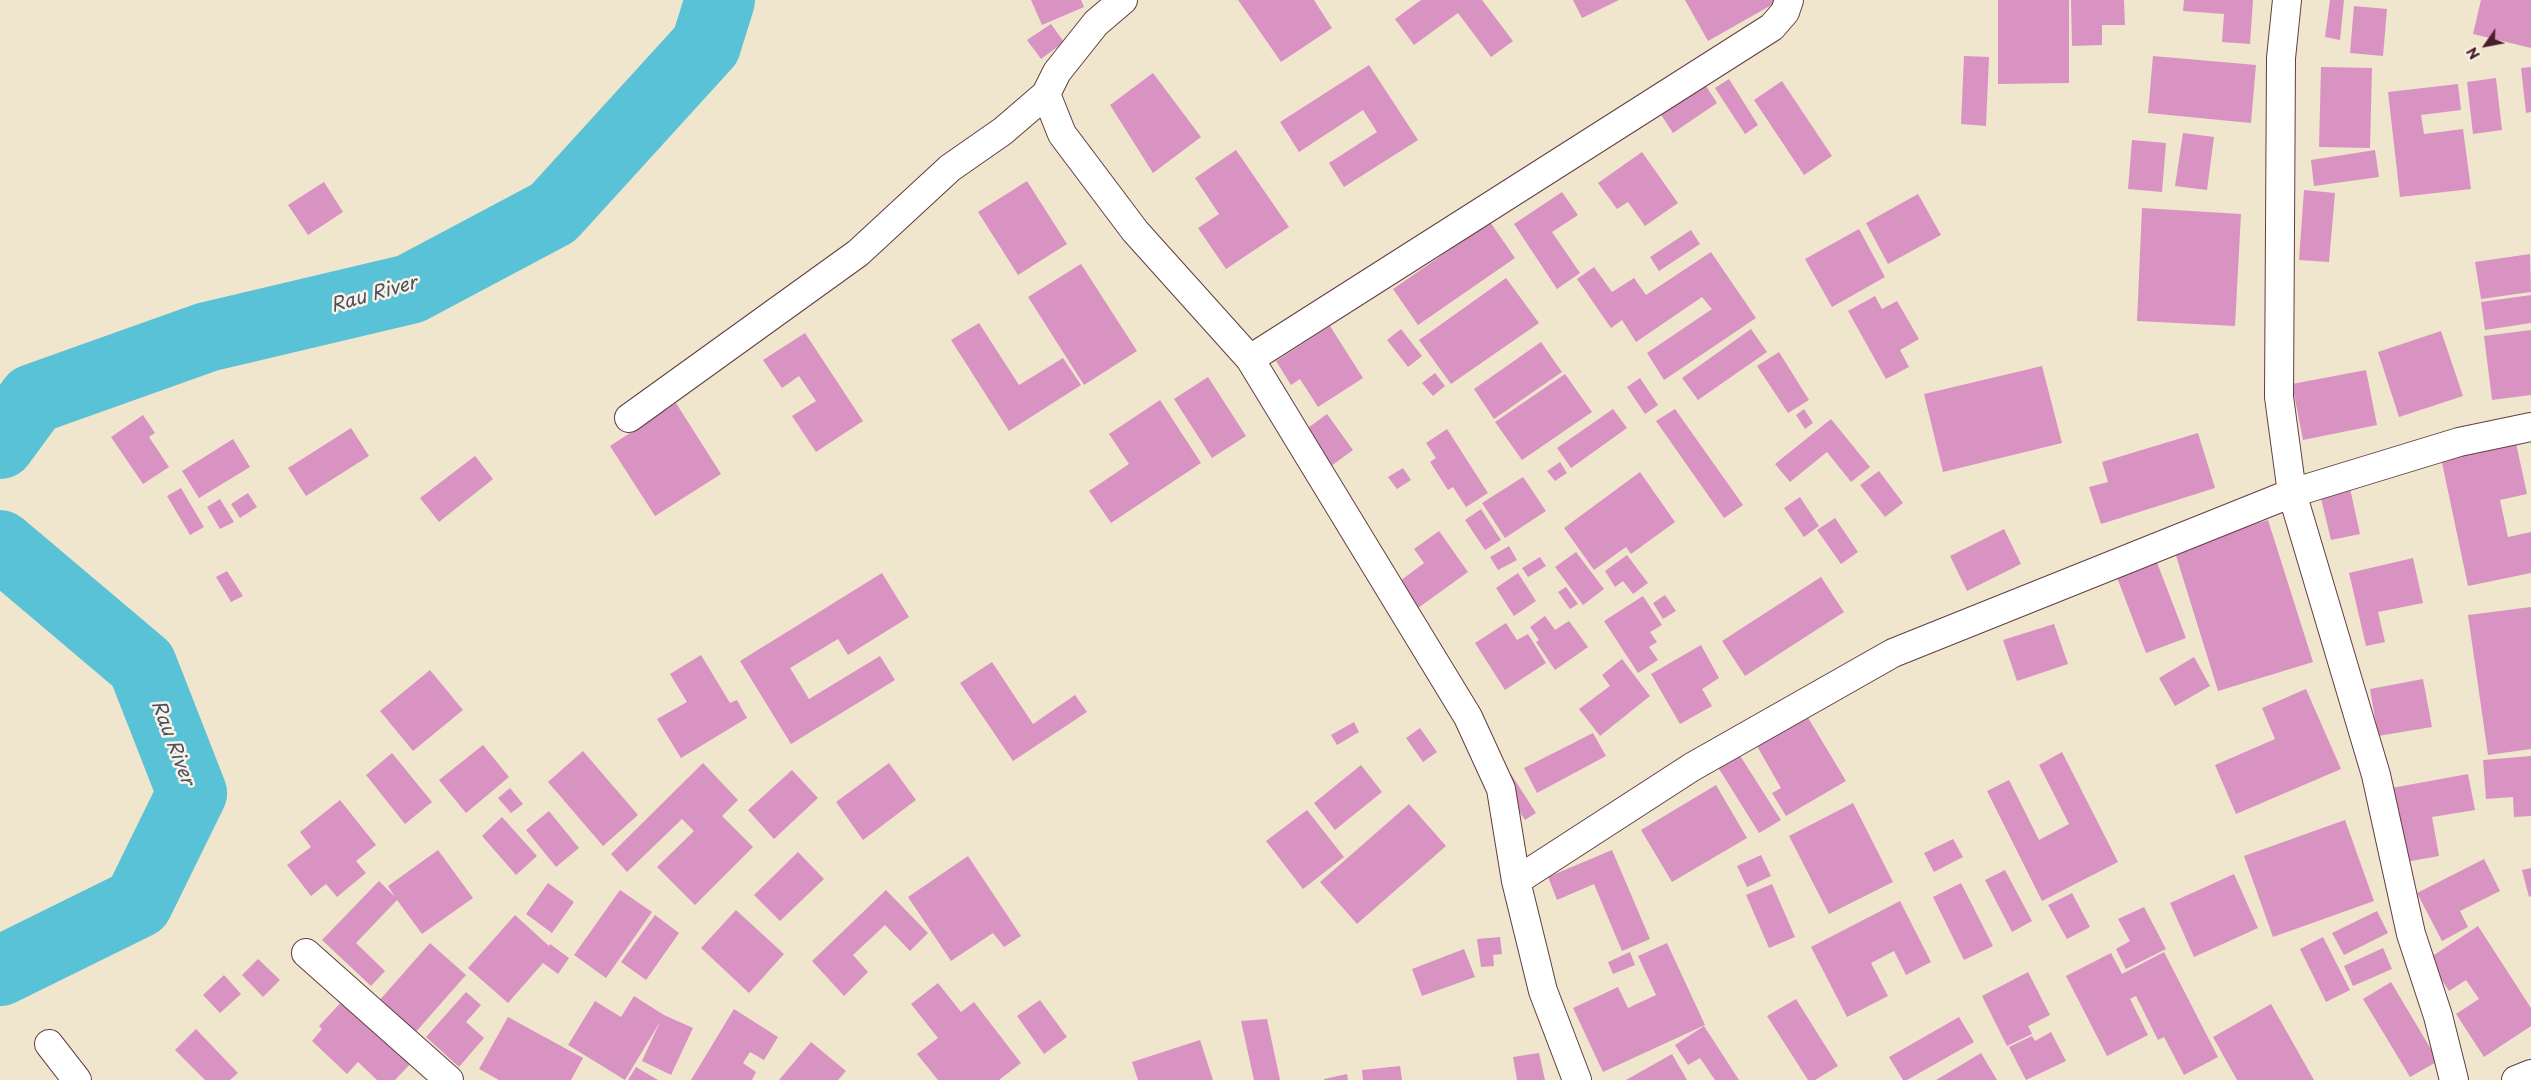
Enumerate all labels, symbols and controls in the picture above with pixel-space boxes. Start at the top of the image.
north arrow [2461,20,2511,70]
text: N [2461,43,2485,64]
water label: Rau River [328,272,420,318]
water label: Rau River [145,697,199,789]

